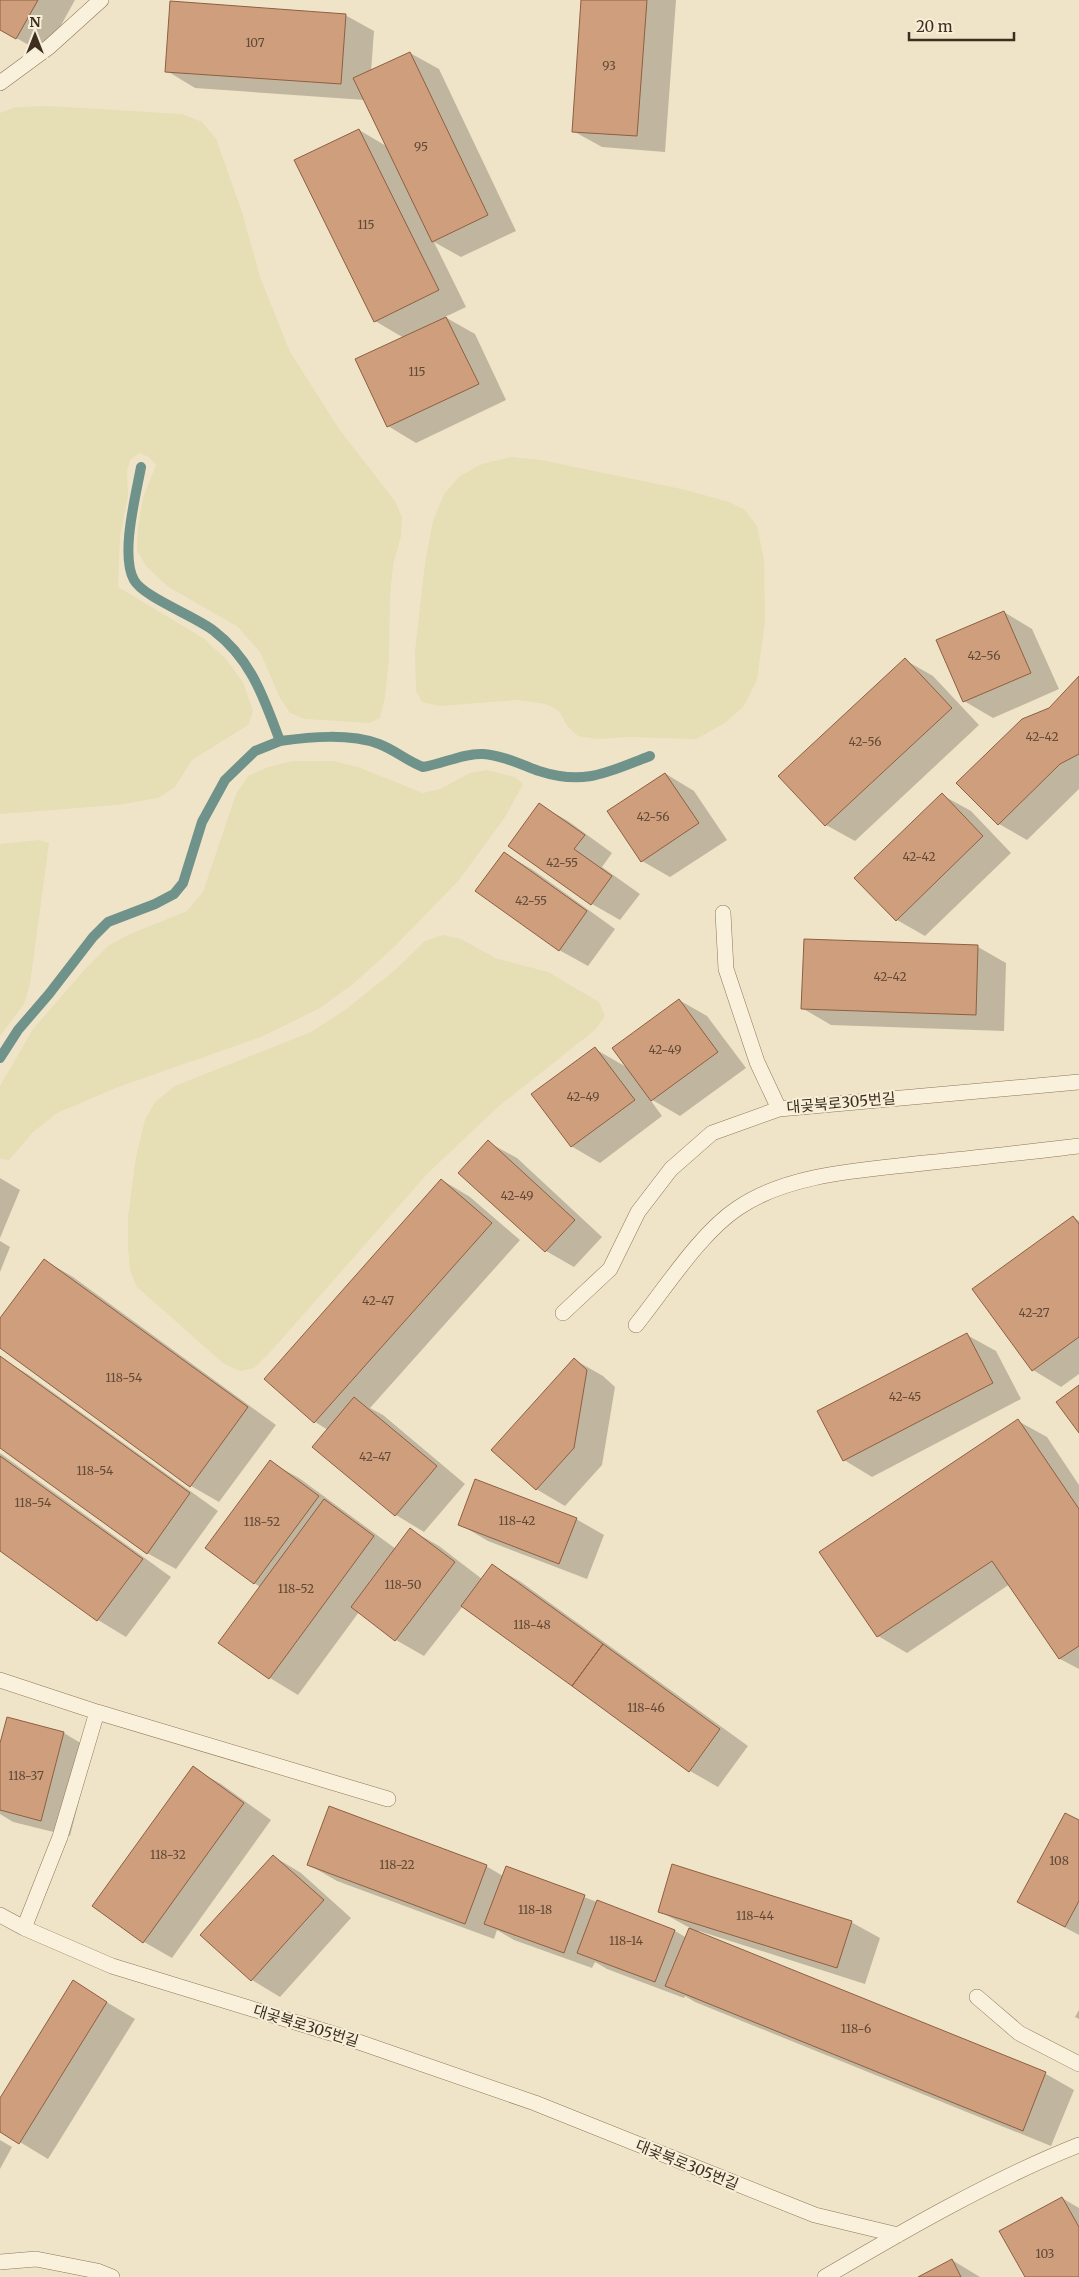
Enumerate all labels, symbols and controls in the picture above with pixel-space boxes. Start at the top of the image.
north arrow [10,10,60,60]
scale bar [909,10,1014,42]
text: N [29,13,41,31]
text: 20 m [916,17,953,36]
house number: 107 [245,35,265,50]
house number: 93 [602,58,616,73]
house number: 95 [414,139,428,154]
house number: 115 [357,217,375,232]
house number: 115 [408,364,426,379]
house number: 42-56 [968,648,1000,663]
house number: 42-42 [1025,729,1059,744]
house number: 42-56 [849,734,881,749]
house number: 42-56 [637,809,669,824]
house number: 42-42 [902,849,936,864]
house number: 42-55 [546,855,578,870]
house number: 42-55 [515,893,547,908]
house number: 42-42 [873,969,907,984]
house number: 42-49 [648,1042,682,1057]
street label: 대곶북로305번길 [786,1088,896,1117]
house number: 42-49 [566,1089,600,1104]
house number: 42-49 [500,1188,534,1203]
house number: 42-47 [362,1293,394,1308]
house number: 42-27 [1018,1305,1050,1320]
house number: 118-54 [106,1370,143,1385]
house number: 42-45 [889,1389,921,1404]
house number: 42-47 [359,1449,391,1464]
house number: 118-54 [77,1463,114,1478]
house number: 118-54 [15,1495,52,1510]
house number: 118-42 [499,1513,535,1528]
house number: 118-52 [244,1514,280,1529]
house number: 118-50 [384,1577,422,1592]
house number: 118-52 [278,1581,314,1596]
house number: 118-48 [513,1617,551,1632]
house number: 118-46 [627,1700,665,1715]
house number: 118-37 [8,1768,44,1783]
house number: 118-32 [150,1847,186,1862]
house number: 108 [1049,1853,1069,1868]
house number: 118-22 [379,1857,415,1872]
house number: 118-18 [518,1902,552,1917]
house number: 118-44 [736,1908,774,1923]
house number: 118-14 [609,1933,644,1948]
street label: 대곶북로305번길 [251,2000,361,2051]
house number: 118-6 [841,2021,871,2036]
street label: 대곶북로305번길 [633,2135,741,2194]
house number: 103 [1036,2246,1055,2261]

